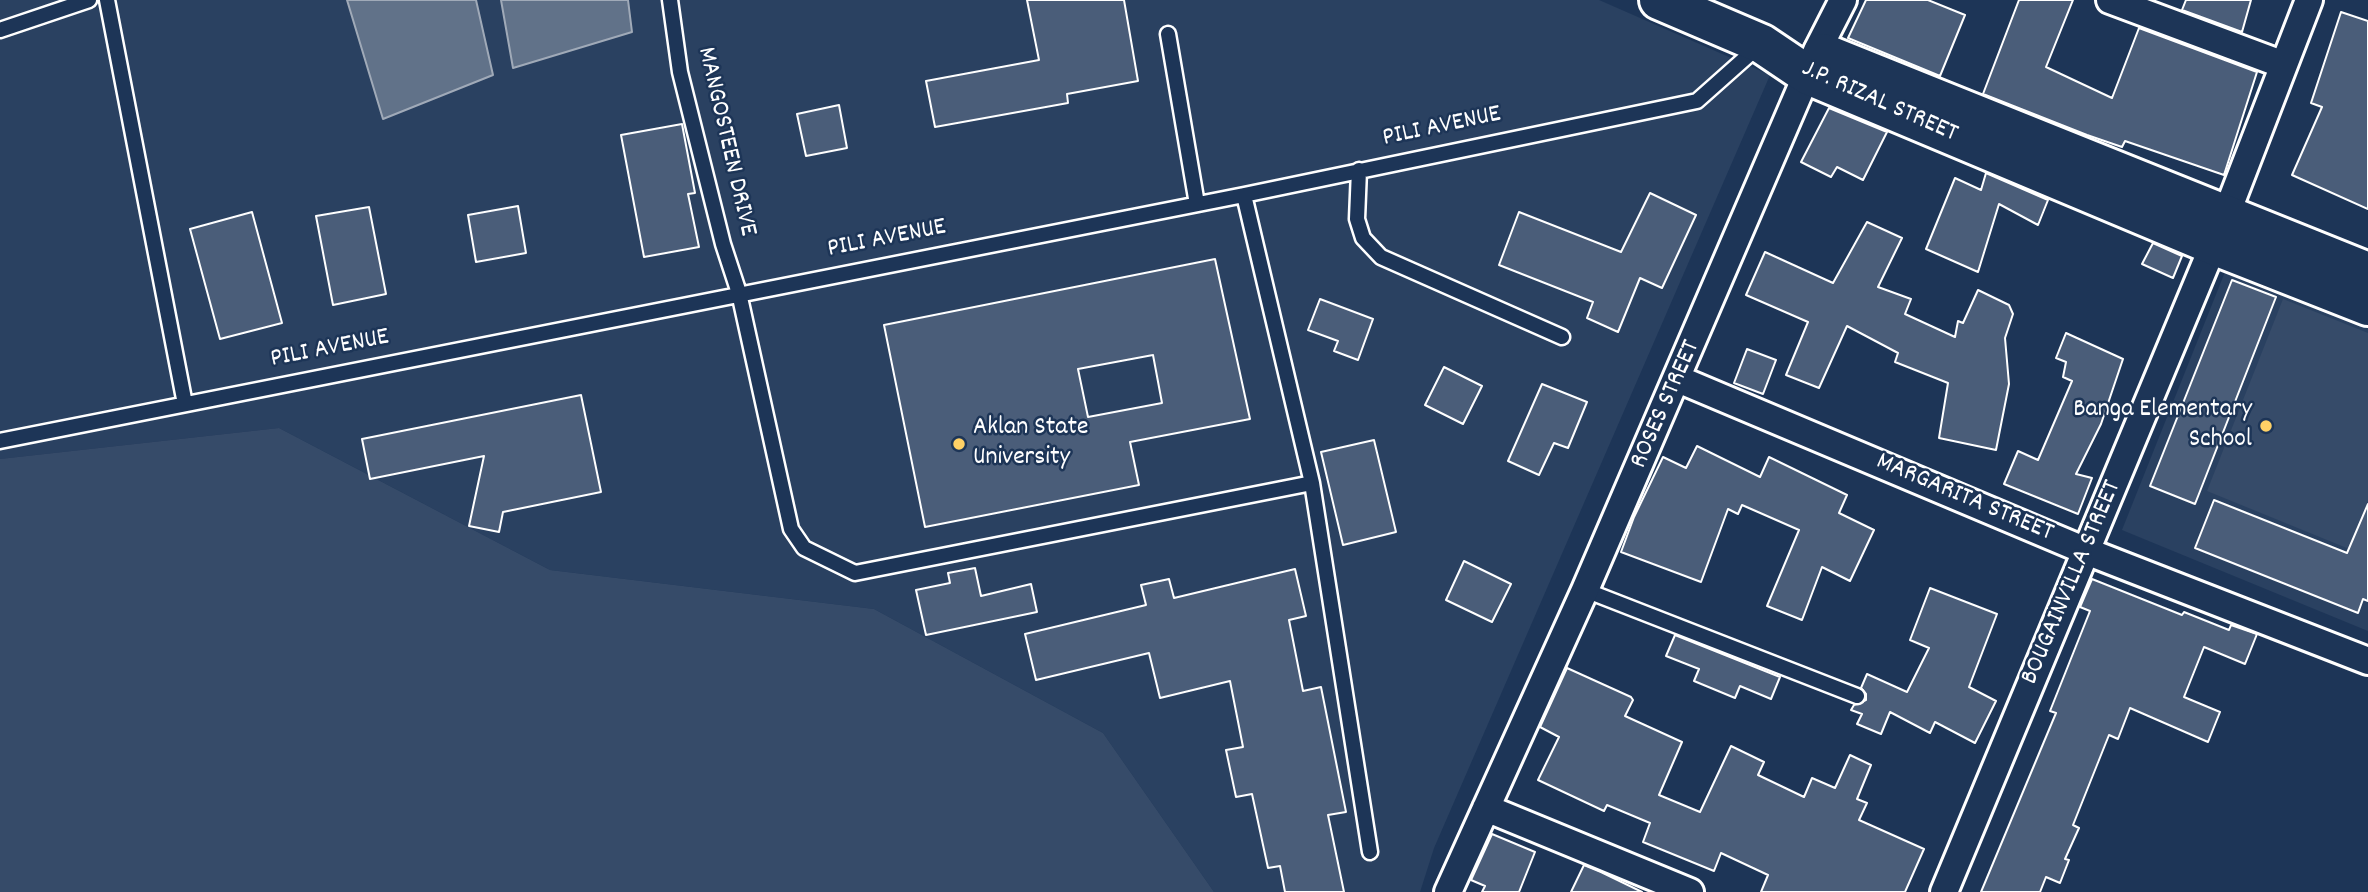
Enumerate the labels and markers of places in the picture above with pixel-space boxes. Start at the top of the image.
place label: Banga Elementary School [2073,395,2252,457]
place label: Aklan State University [973,413,1088,474]
marker: Banga Elementary School [2258,418,2274,434]
marker: Aklan State University [951,436,967,452]

